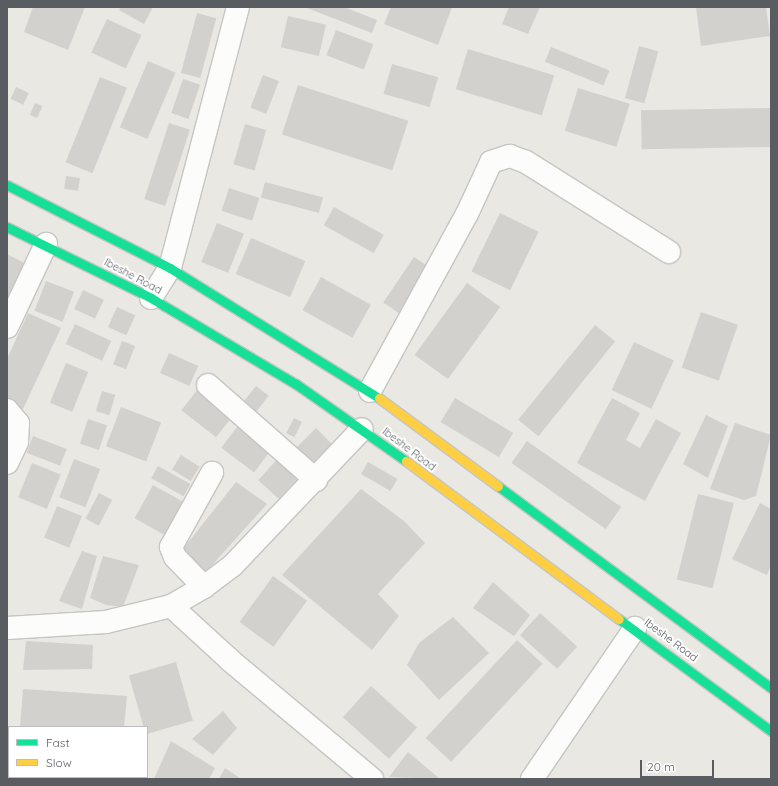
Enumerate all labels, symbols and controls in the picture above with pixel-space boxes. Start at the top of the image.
street label: Ibeshe Road [102,255,164,297]
street label: Ibeshe Road [380,425,438,473]
street label: Ibeshe Road [642,616,700,664]
legend [8,726,148,778]
text: Fast [46,735,70,750]
scale bar [642,752,716,778]
text: Slow [46,755,72,770]
text: 20 m [647,759,675,774]

